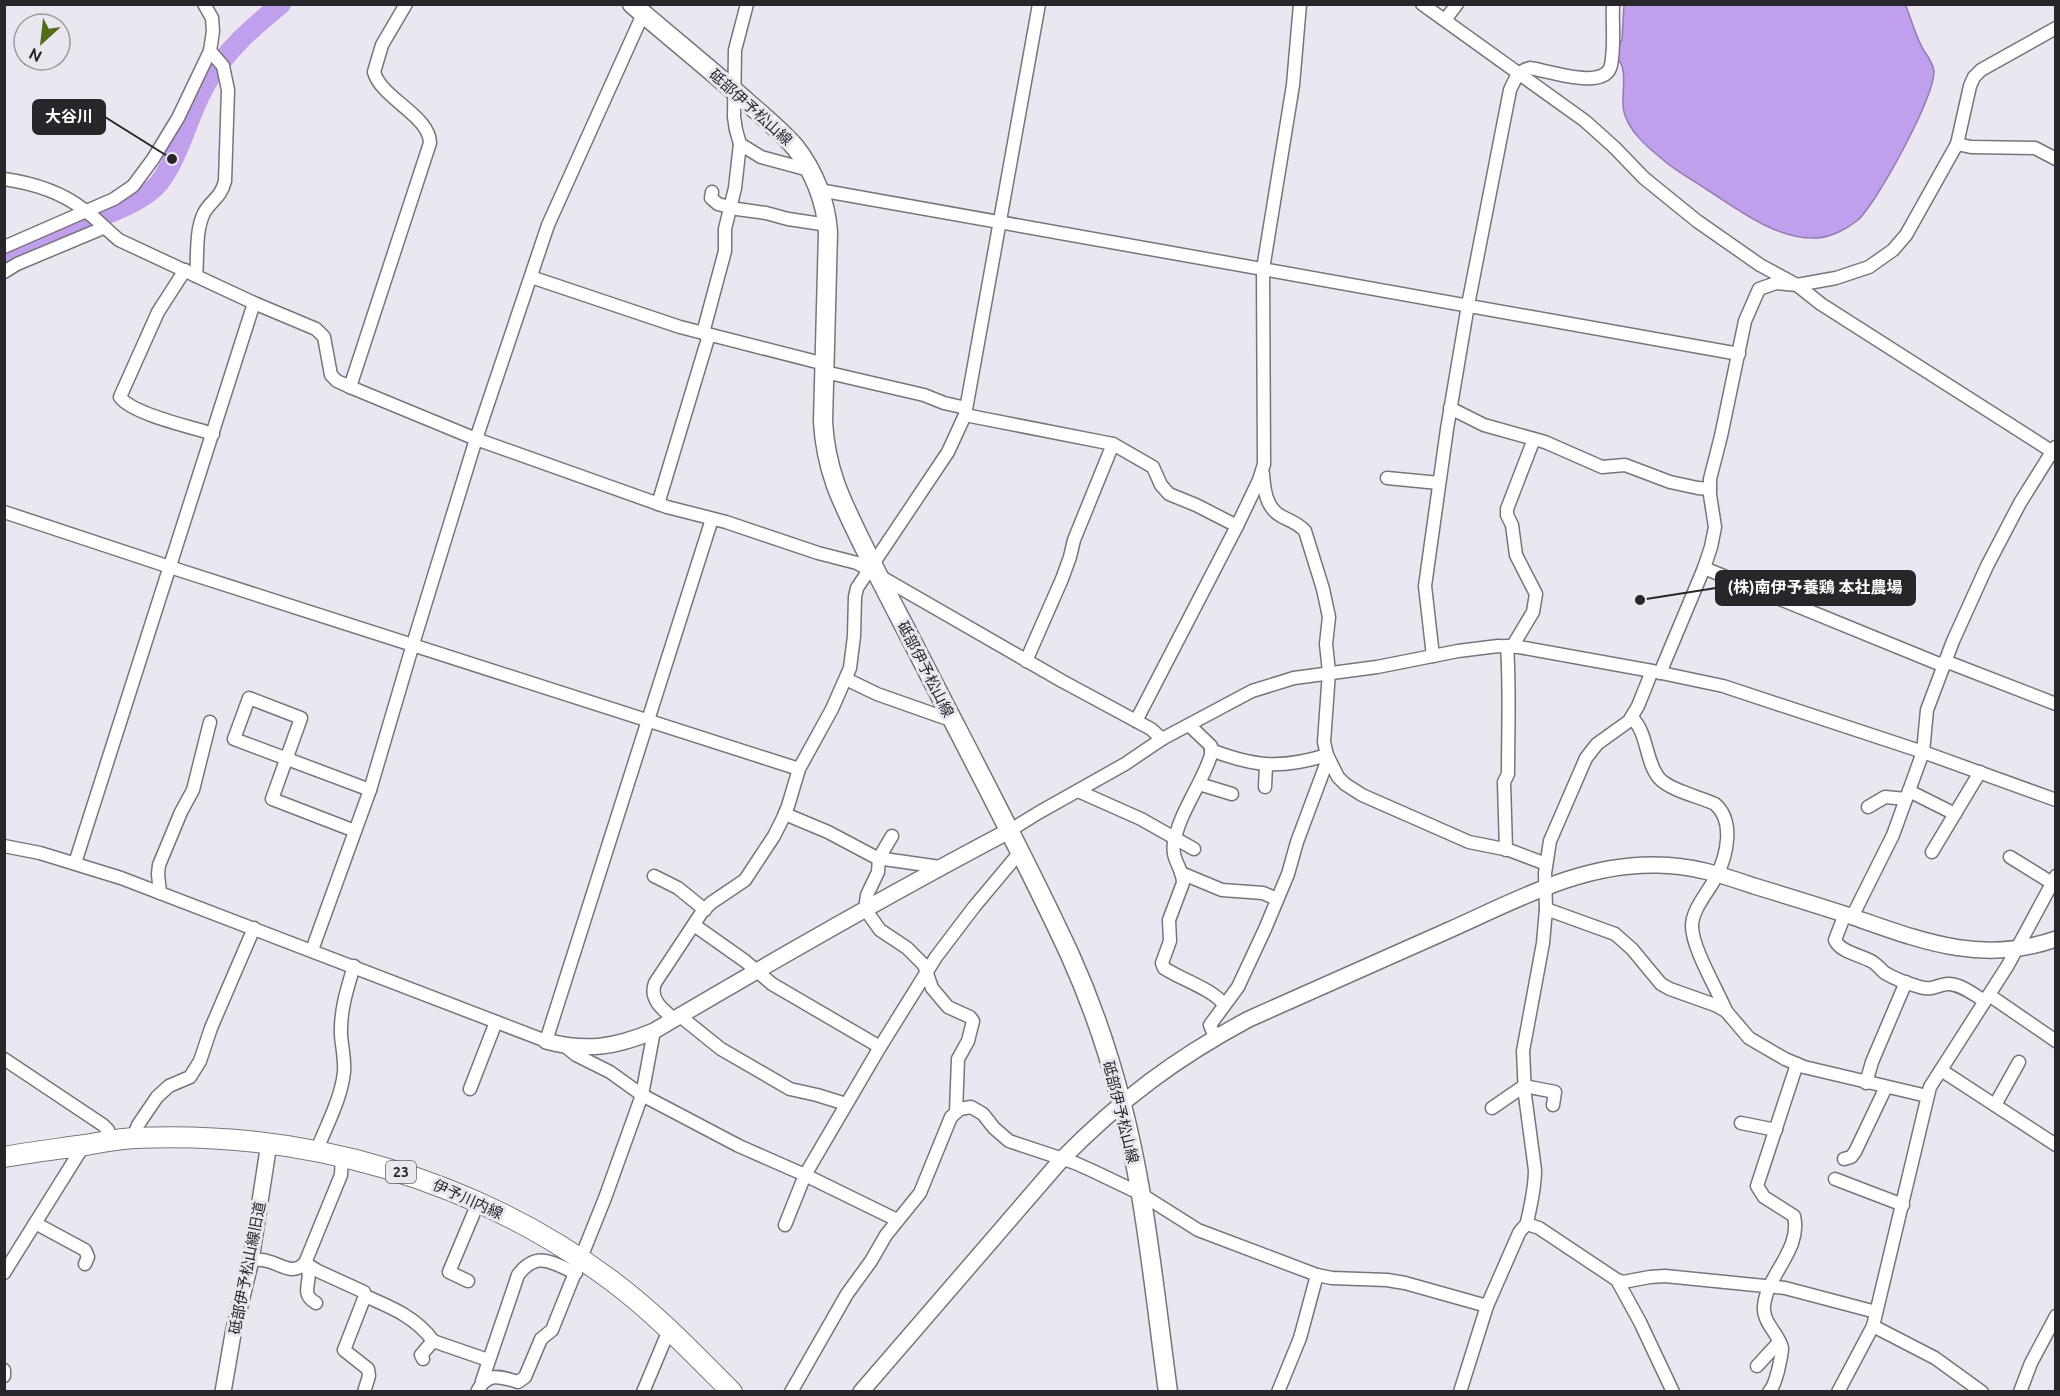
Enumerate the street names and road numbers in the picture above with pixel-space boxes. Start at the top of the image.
street label: 砥部伊予松山線 [706,66,796,148]
street label: 砥部伊予松山線 [895,618,957,720]
street label: 砥部伊予松山線 [1100,1059,1142,1165]
road number: 23 [386,1161,416,1183]
street label: 伊予川内線 [430,1176,506,1222]
street label: 砥部伊予松山線旧道 [226,1200,268,1336]

